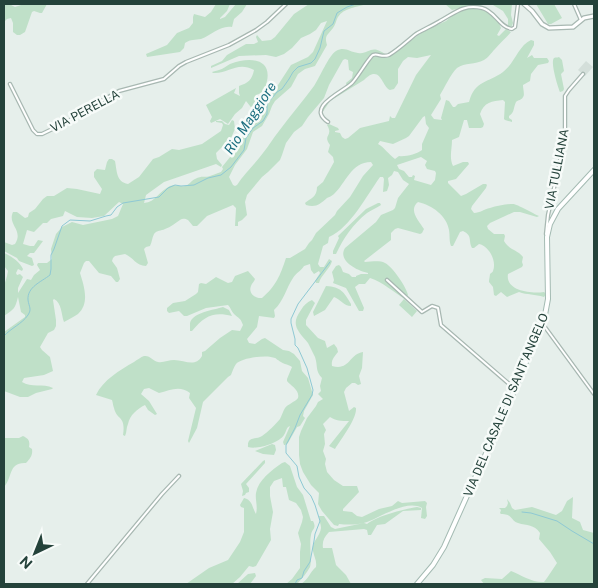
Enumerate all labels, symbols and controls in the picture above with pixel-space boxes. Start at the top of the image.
water label: Rio Maggiore [221,79,280,157]
street label: VIA PERELLA [48,87,122,135]
street label: VIA TULLIANA [542,127,572,210]
street label: VIA DEL CASALE DI SANT'ANGELO [461,311,551,499]
north arrow [10,528,60,578]
text: N [17,553,36,572]

